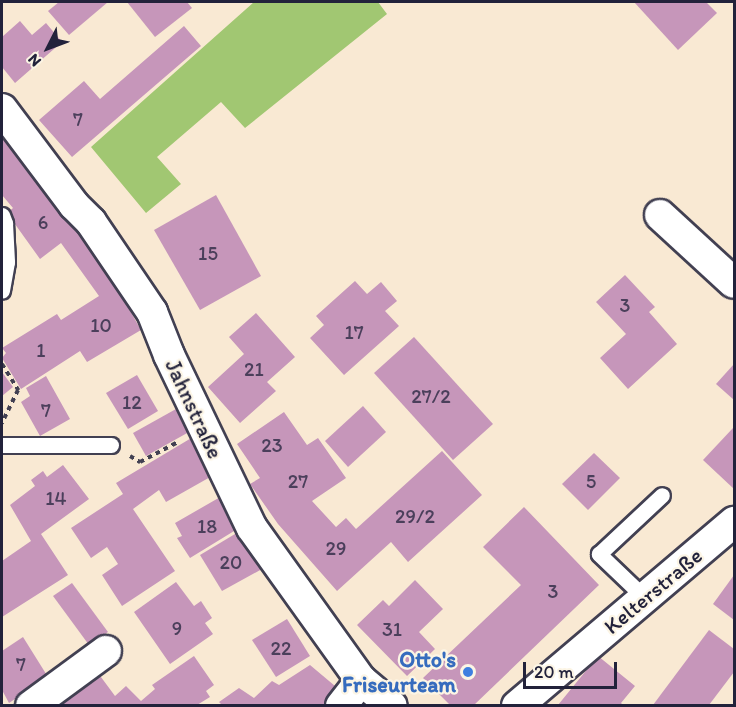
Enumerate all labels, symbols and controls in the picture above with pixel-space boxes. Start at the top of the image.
north arrow [18,18,78,78]
text: N [24,50,45,71]
house number: 7 [73,107,83,131]
house number: 6 [38,210,48,234]
house number: 15 [198,241,218,265]
house number: 3 [620,293,630,317]
house number: 10 [90,313,112,337]
house number: 17 [344,320,364,344]
house number: 1 [36,338,46,362]
street label: Jahnstraße [159,355,229,463]
house number: 21 [244,357,264,381]
house number: 27/2 [411,384,451,408]
house number: 12 [122,390,142,414]
house number: 7 [41,398,51,422]
house number: 23 [261,433,283,457]
house number: 27 [288,469,308,493]
house number: 5 [586,469,596,493]
house number: 14 [45,486,67,510]
house number: 29/2 [395,504,435,528]
house number: 18 [197,514,217,538]
house number: 29 [326,536,346,560]
street label: Kelterstraße [598,542,708,640]
house number: 20 [220,550,242,574]
house number: 3 [548,579,558,603]
house number: 9 [172,616,182,640]
house number: 31 [382,617,402,641]
house number: 22 [270,636,292,660]
place label: Otto's Friseurteam [342,646,456,698]
scale bar [526,650,620,688]
house number: 7 [16,652,26,676]
text: 20 m [534,661,574,683]
marker: Otto's Friseurteam [461,665,475,679]

